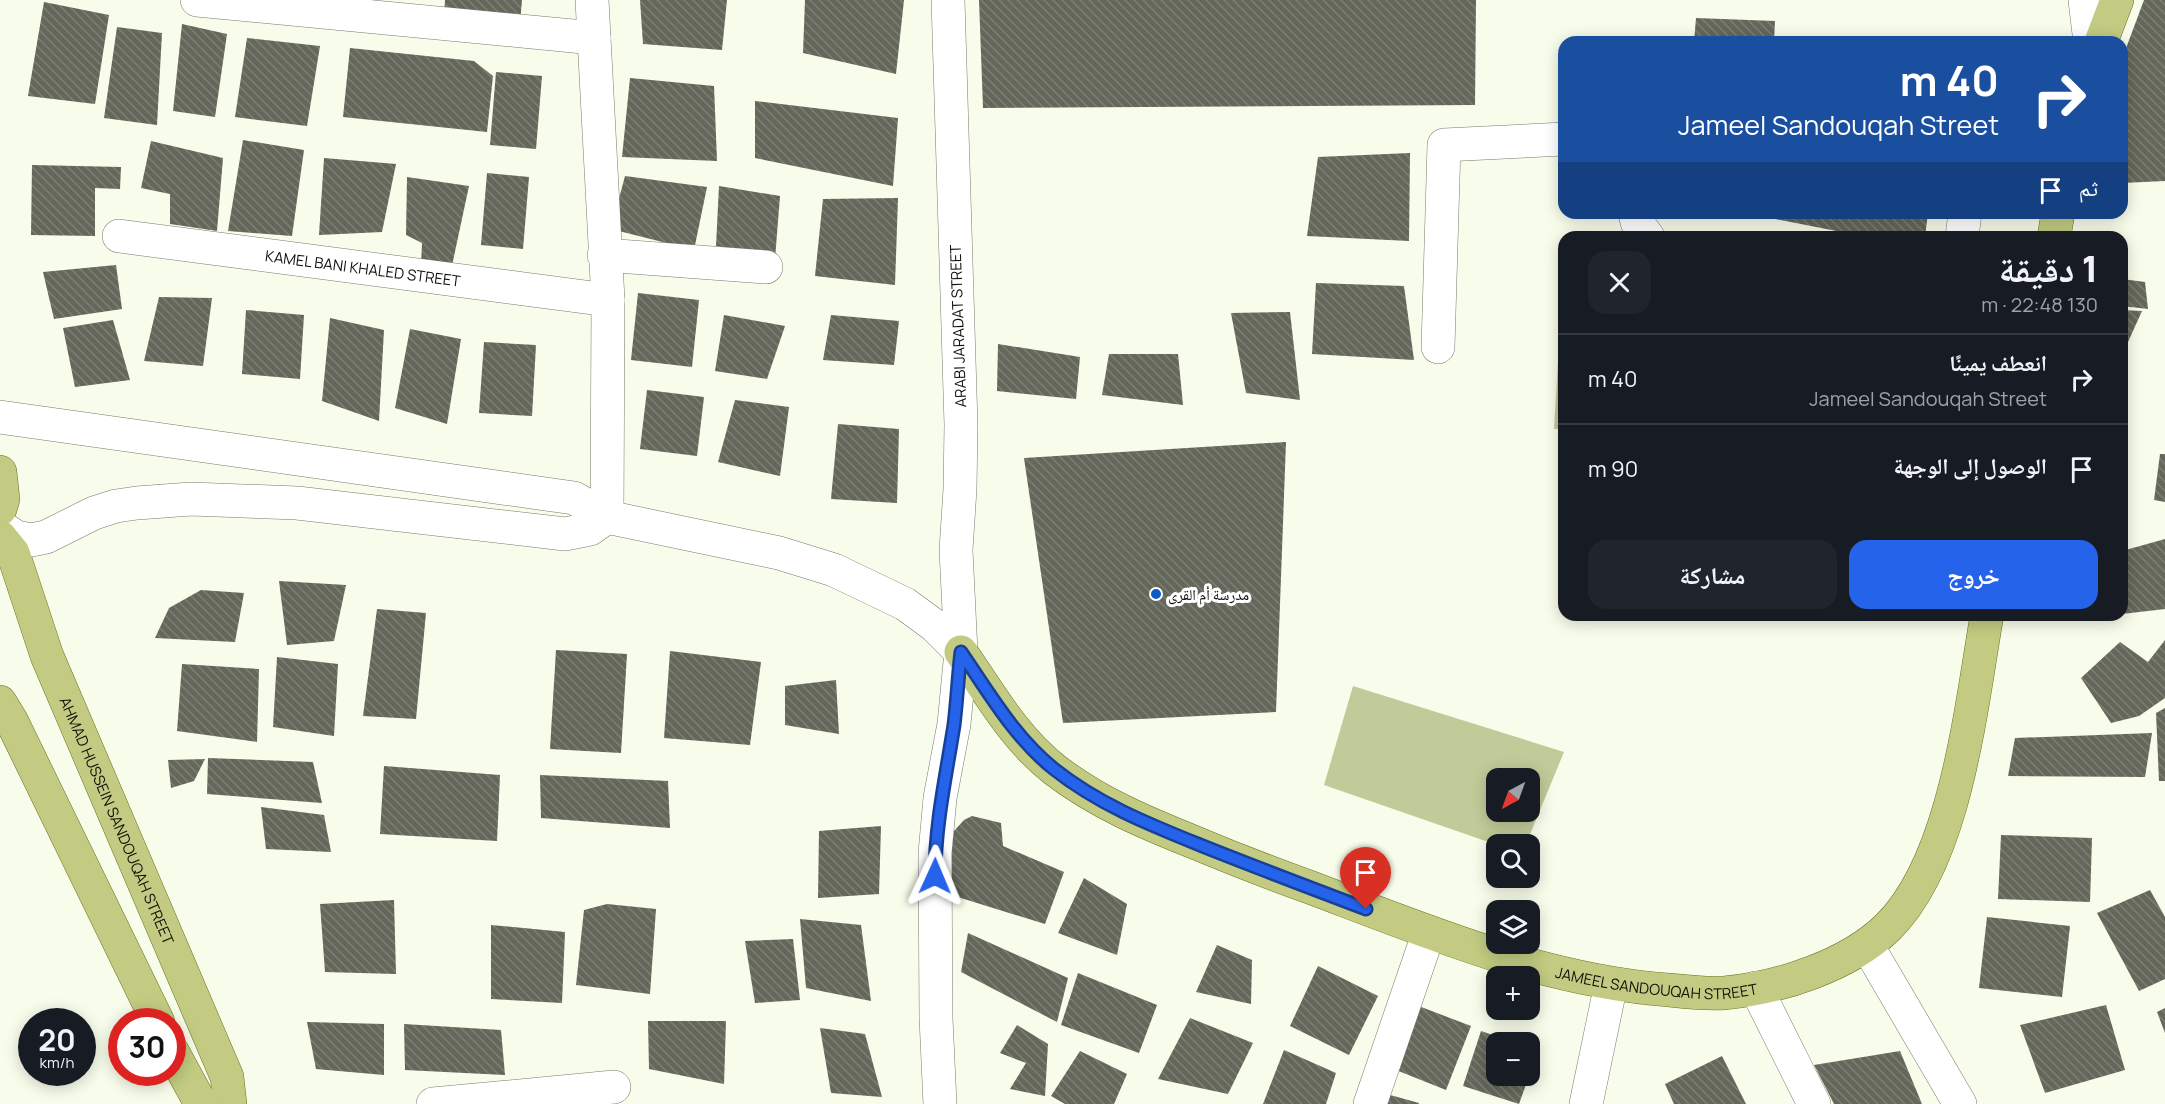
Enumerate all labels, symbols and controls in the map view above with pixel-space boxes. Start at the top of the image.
text: 40 m [1900,51,1999,109]
icon: right [2020,60,2098,138]
text: Jameel Sandouqah Street [1678,106,1999,143]
text: ثم [2079,173,2098,203]
icon: arrive [2034,174,2067,207]
street label: ARABI JARADAT STREET [945,244,971,408]
text: 1 دقيقة [1999,244,2098,293]
street label: KAMEL BANI KHALED STREET [264,245,462,291]
button: close [1588,251,1651,314]
text: 130 m · 22:48 [1981,291,2098,318]
text: انعطف يمينًا [1949,348,2047,378]
icon: right [2065,363,2098,396]
text: 40 m [1588,364,1637,394]
text: Jameel Sandouqah Street [1809,385,2047,412]
text: الوصول إلى الوجهة [1894,451,2047,481]
icon: arrive [2065,453,2098,486]
text: 90 m [1588,454,1638,484]
button: مشاركة [1588,540,1837,609]
button: خروج [1849,540,2098,609]
place label: مدرسة أم القرى [1168,584,1249,605]
marker: مدرسة أم القرى [1149,587,1163,601]
street label: AHMAD HUSSEIN SANDOUQAH STREET [55,694,180,947]
north arrow [1486,768,1540,822]
map controls [1486,768,1540,1086]
button: search [1486,834,1540,888]
position arrow [903,844,967,908]
pin [1340,847,1391,909]
icon: arrive [1349,856,1382,889]
button: layers [1486,900,1540,954]
street label: JAMEEL SANDOUQAH STREET [1553,961,1759,1004]
button: + [1486,966,1540,1020]
speed limit sign: 30 [108,1008,186,1086]
text: 20 [38,1019,76,1060]
button: − [1486,1032,1540,1086]
text: km/h [40,1052,74,1073]

